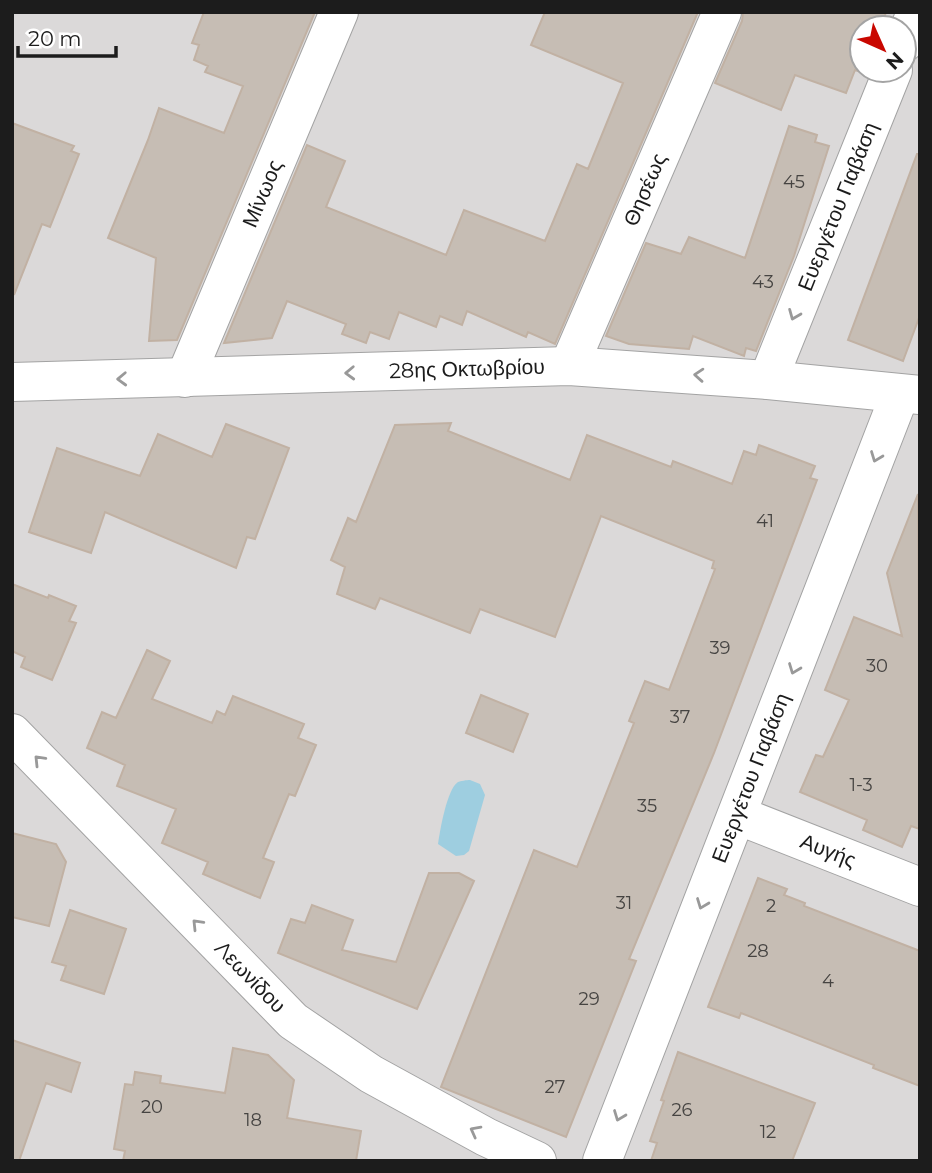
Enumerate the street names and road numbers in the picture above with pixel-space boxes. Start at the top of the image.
street label: Ευεργέτου Γιαβάση [792,118,883,294]
street label: Θησέως [618,149,671,230]
street label: Μίνωος [237,156,287,231]
street label: 28ης Οκτωβρίου [389,354,545,383]
street label: Ευεργέτου Γιαβάση [706,689,795,866]
street label: Αυγής [797,828,860,873]
street label: Λεωνίδου [210,936,291,1018]

